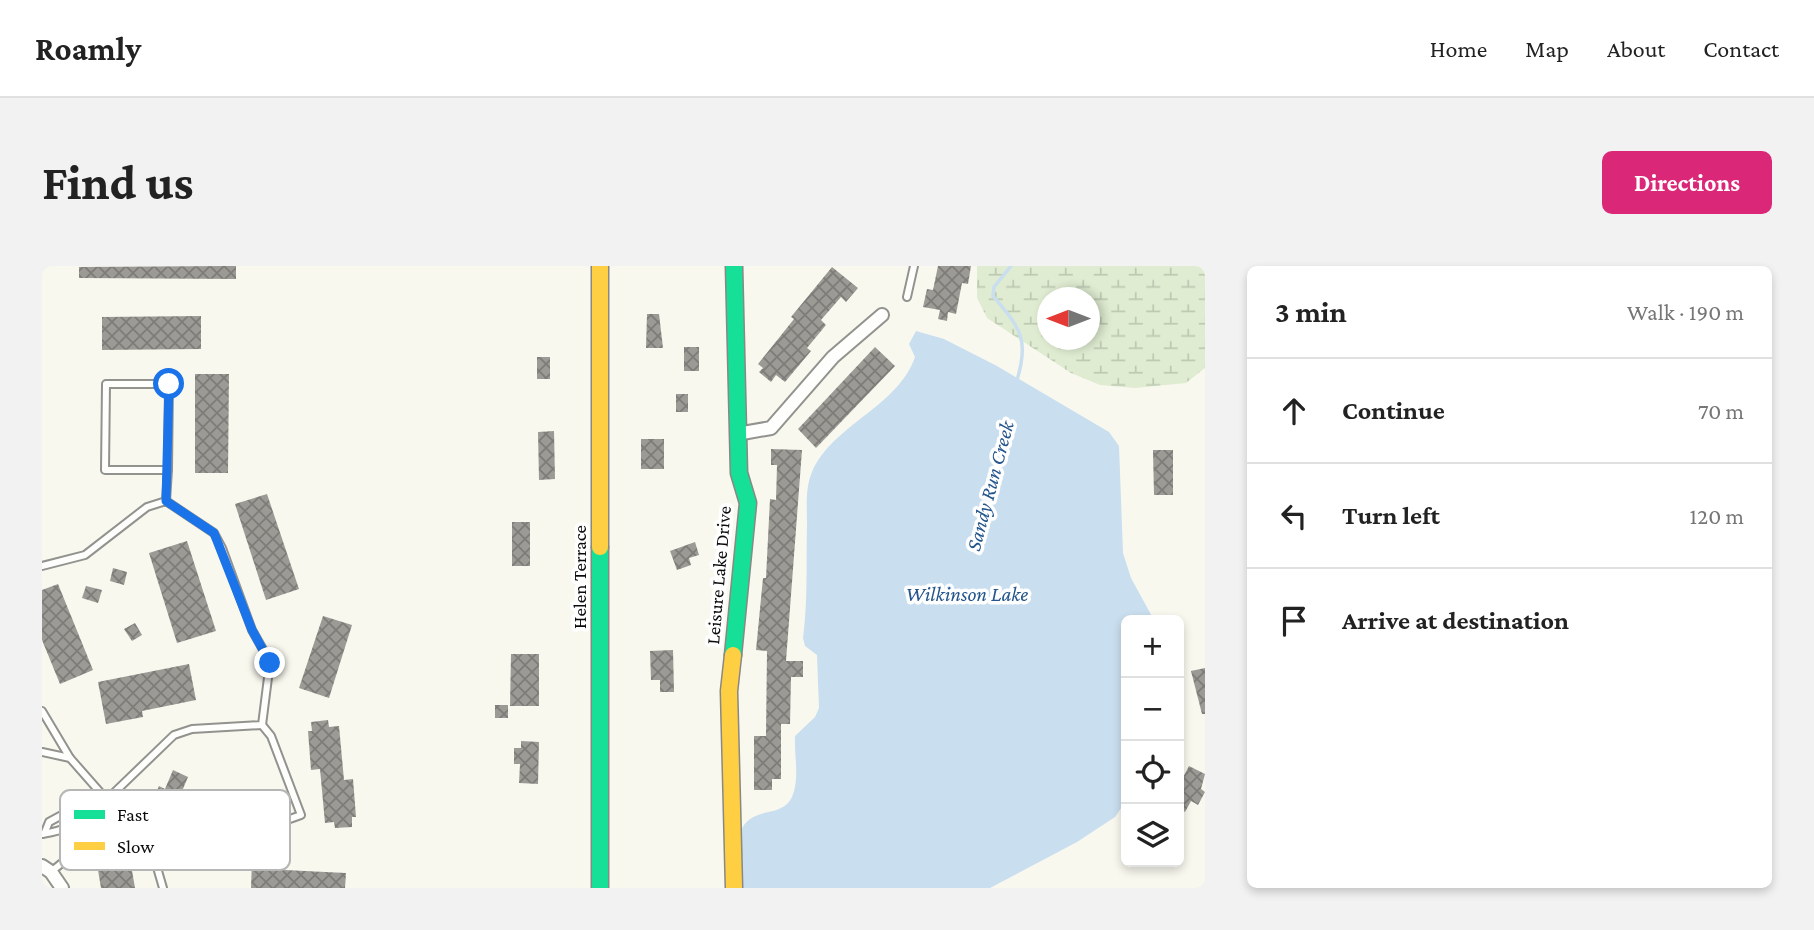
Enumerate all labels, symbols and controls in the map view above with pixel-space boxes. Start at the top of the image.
text: Roamly [35,30,141,67]
text: Home [1430,35,1487,62]
text: Map [1525,35,1569,62]
text: About [1607,35,1665,62]
text: Contact [1703,35,1779,62]
button: Directions [1602,151,1772,214]
text: Find us [42,155,194,210]
north arrow [1037,287,1100,350]
text: 3 min [1275,295,1347,328]
text: Walk · 190 m [1627,299,1744,325]
route start [153,368,184,399]
icon: ahead [1275,392,1313,430]
text: Continue [1342,396,1445,425]
text: 70 m [1698,398,1744,424]
water label: Sandy Run Creek [961,418,1019,554]
icon: left [1275,497,1313,535]
text: Turn left [1342,501,1440,530]
text: 120 m [1690,503,1744,529]
street label: Leisure Lake Drive [702,505,735,645]
street label: Helen Terrace [569,525,590,629]
water label: Wilkinson Lake [906,582,1028,606]
icon: arrive [1275,602,1313,640]
text: Arrive at destination [1342,606,1569,635]
map controls [1121,615,1184,867]
button: + [1121,615,1184,678]
route end [254,647,285,678]
button: − [1121,678,1184,741]
button: locate [1121,741,1184,804]
legend [60,790,290,870]
text: Fast [117,804,149,825]
button: layers [1121,804,1184,867]
text: Slow [117,836,154,857]

